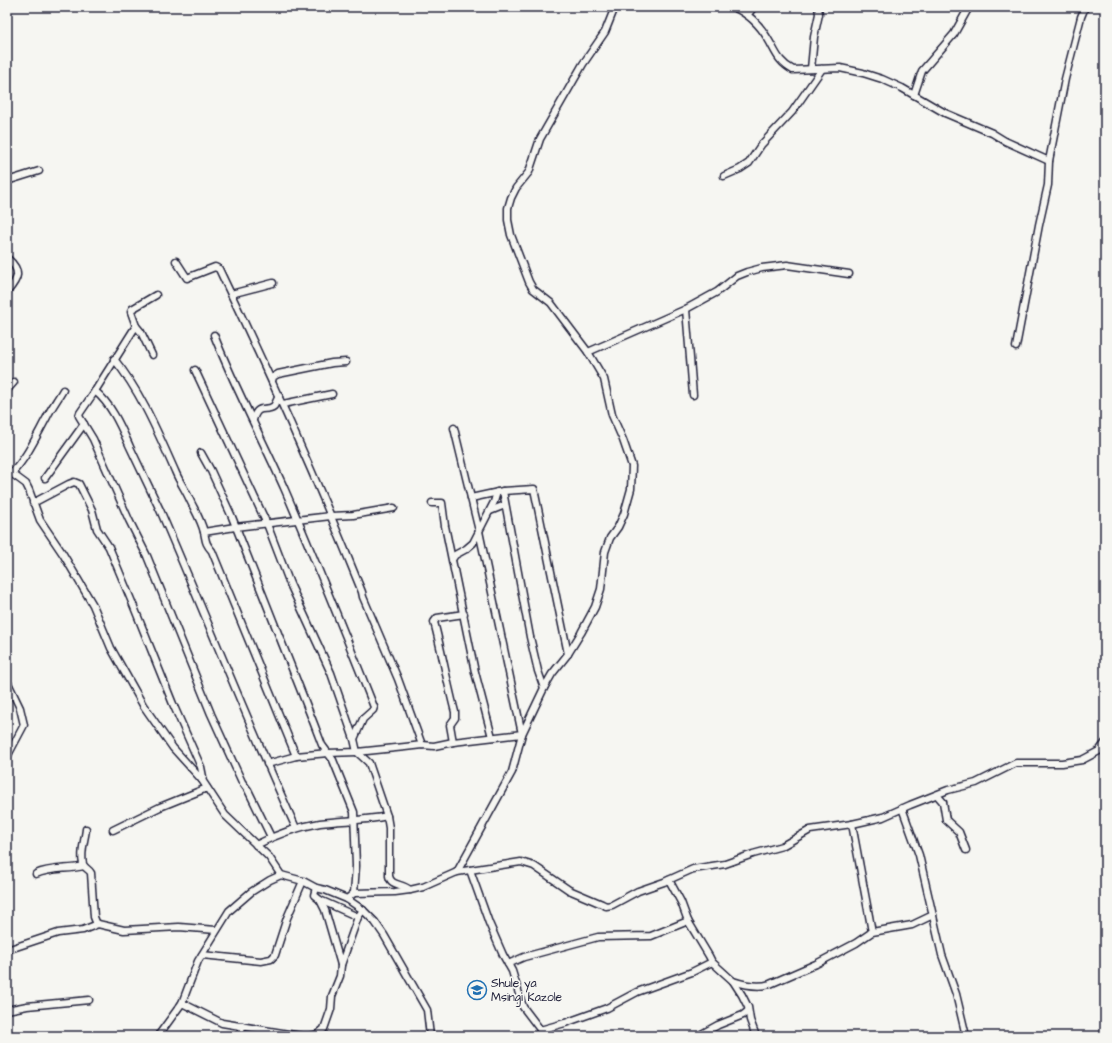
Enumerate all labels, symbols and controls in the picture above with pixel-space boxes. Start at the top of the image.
place label: Shule ya Msingi Kazole [491,975,563,1007]
school or university icon: Shule ya Msingi Kazole [466,979,488,1001]

